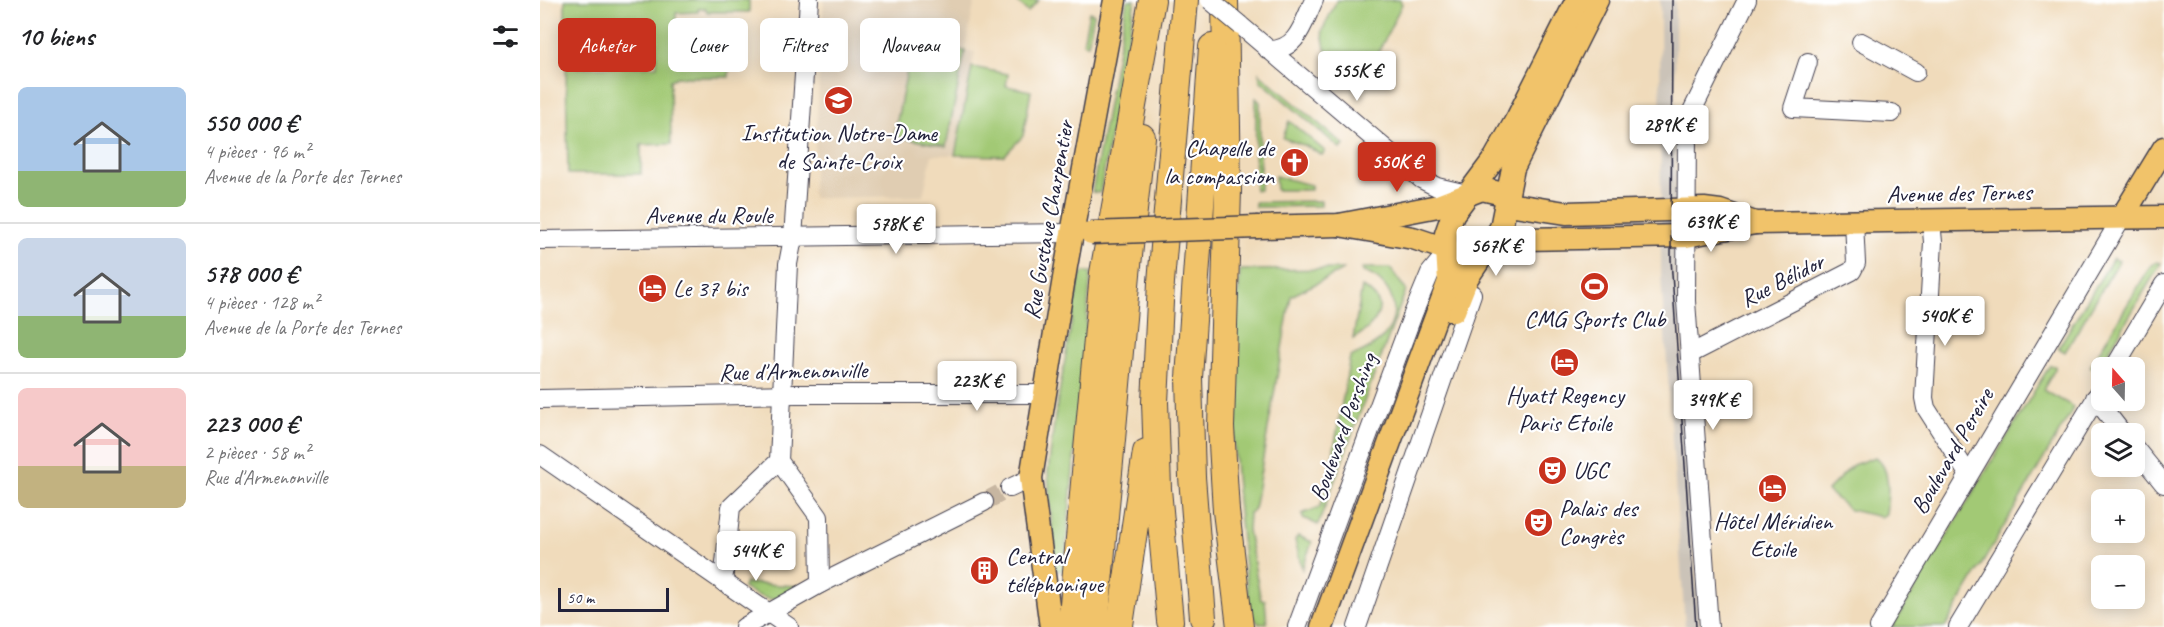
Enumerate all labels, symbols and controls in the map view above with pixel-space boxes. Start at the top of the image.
chip: Acheter [558,18,656,72]
chip: Louer [668,18,748,72]
chip: Filtres [760,18,848,72]
chip: Nouveau [860,18,960,72]
text: 10 biens [18,20,94,53]
icon: filters [489,20,522,53]
pin: 555K € [1308,51,1406,102]
text: 555K € [1332,58,1382,83]
school or university icon: Institution Notre-Dame de Sainte-Croix [823,84,855,116]
pin: 289K € [1620,105,1718,156]
text: 550 000 € [204,106,298,139]
icon: home [66,111,138,183]
text: 289K € [1644,112,1694,137]
street label: Rue Gustave Charpentier [1016,116,1081,322]
place label: Institution Notre-Dame de Sainte-Croix [741,118,939,176]
place label: Chapelle de la compassion [1164,133,1276,191]
text: 4 pièces · 96 m² [204,139,310,164]
pin: 550K € [1348,142,1446,193]
church icon: Chapelle de la compassion [1279,146,1311,178]
text: 550K € [1372,149,1422,174]
text: Avenue de la Porte des Ternes [204,164,401,189]
street label: Avenue des Ternes [1886,177,2035,209]
street label: Avenue du Roule [646,200,775,230]
pin: 639K € [1662,202,1760,253]
pin: 578K € [847,204,945,255]
text: 639K € [1685,209,1737,234]
text: 578K € [871,211,921,236]
pin: 567K € [1447,226,1545,277]
text: 567K € [1470,233,1522,258]
street label: Rue Bélidor [1735,245,1831,314]
text: 578 000 € [204,257,298,290]
icon: home [66,262,138,334]
sports icon: CMG Sports Club [1579,270,1611,302]
hotel icon: Le 37 bis [636,272,668,304]
place label: Le 37 bis [673,273,749,303]
text: 4 pièces · 128 m² [204,290,319,315]
pin: 540K € [1896,296,1994,347]
text: 540K € [1920,303,1970,328]
place label: CMG Sports Club [1525,304,1667,334]
text: Avenue de la Porte des Ternes [204,315,401,340]
hotel icon: Hyatt Regency Paris Etoile [1549,346,1581,378]
street label: Boulevard Pershing [1302,348,1384,505]
street label: Rue d'Armenonville [719,355,870,387]
north arrow [2091,357,2145,411]
map controls [2091,357,2145,609]
pin: 223K € [928,361,1026,412]
text: 223K € [952,368,1003,393]
place label: Hyatt Regency Paris Etoile [1506,380,1626,438]
pin: 349K € [1664,380,1762,431]
street label: Boulevard Pereire [1904,381,2001,519]
text: 349K € [1688,387,1738,412]
text: 223 000 € [204,407,298,440]
icon: home [66,412,138,484]
button: layers [2091,423,2145,477]
text: 2 pièces · 58 m² [204,440,310,465]
theatre icon: UGC [1536,454,1568,486]
place label: UGC [1573,455,1611,485]
text: Rue d'Armenonville [204,465,328,490]
hotel icon: Hôtel Méridien Etoile [1757,472,1789,504]
button: + [2091,489,2145,543]
place label: Palais des Congrès [1559,493,1640,551]
theatre icon: Palais des Congrès [1522,506,1554,538]
place label: Hôtel Méridien Etoile [1714,506,1833,564]
pin: 544K € [707,531,805,582]
text: 544K € [731,538,781,563]
place label: Central téléphonique [1006,541,1105,599]
building icon: Central téléphonique [969,554,1001,586]
button: − [2091,555,2145,609]
scale bar [558,585,669,612]
text: 50 m [567,588,594,608]

